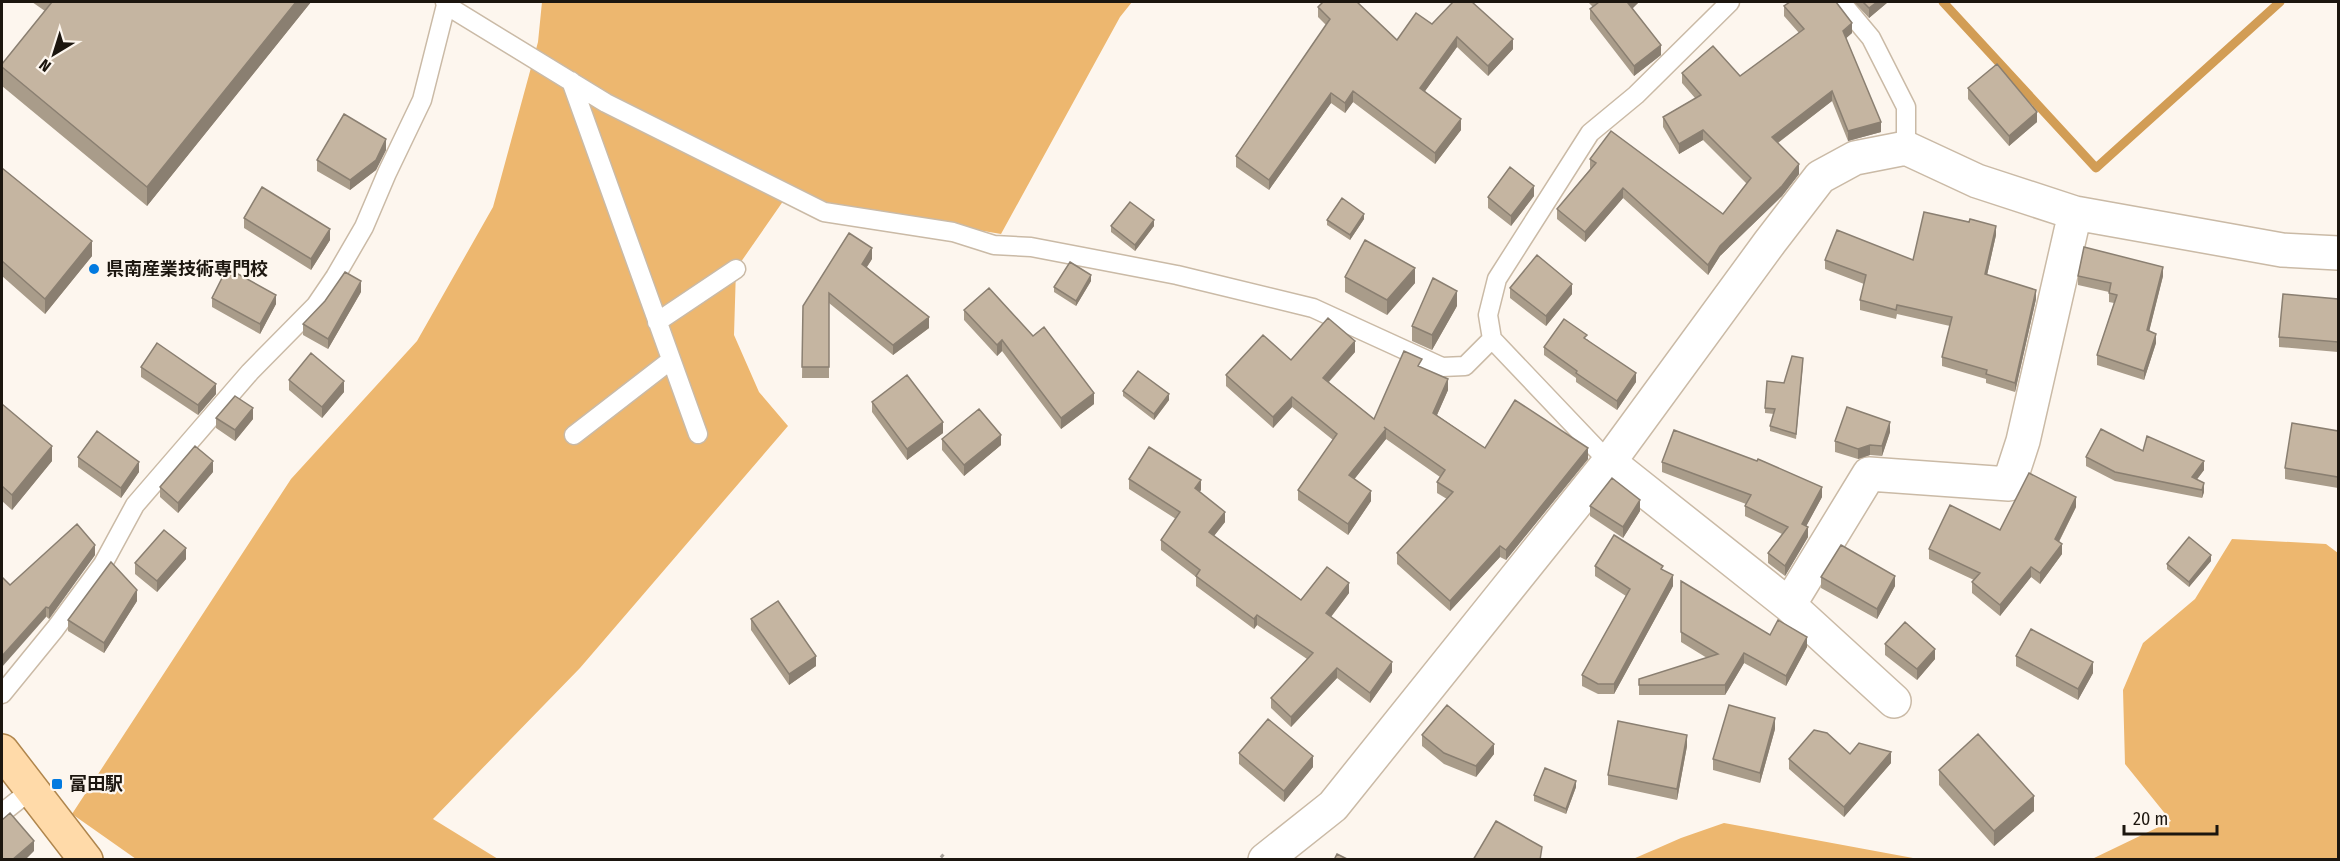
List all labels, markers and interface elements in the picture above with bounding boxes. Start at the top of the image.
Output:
north arrow [24,24,84,84]
text: N [35,55,55,76]
place label: 県南産業技術専門校 [106,258,268,280]
marker: 県南産業技術専門校 [87,262,101,276]
place label: 富田駅 [69,773,123,795]
marker: 富田駅 [50,777,64,791]
scale bar [2124,798,2217,836]
text: 20 m [2133,808,2168,830]

